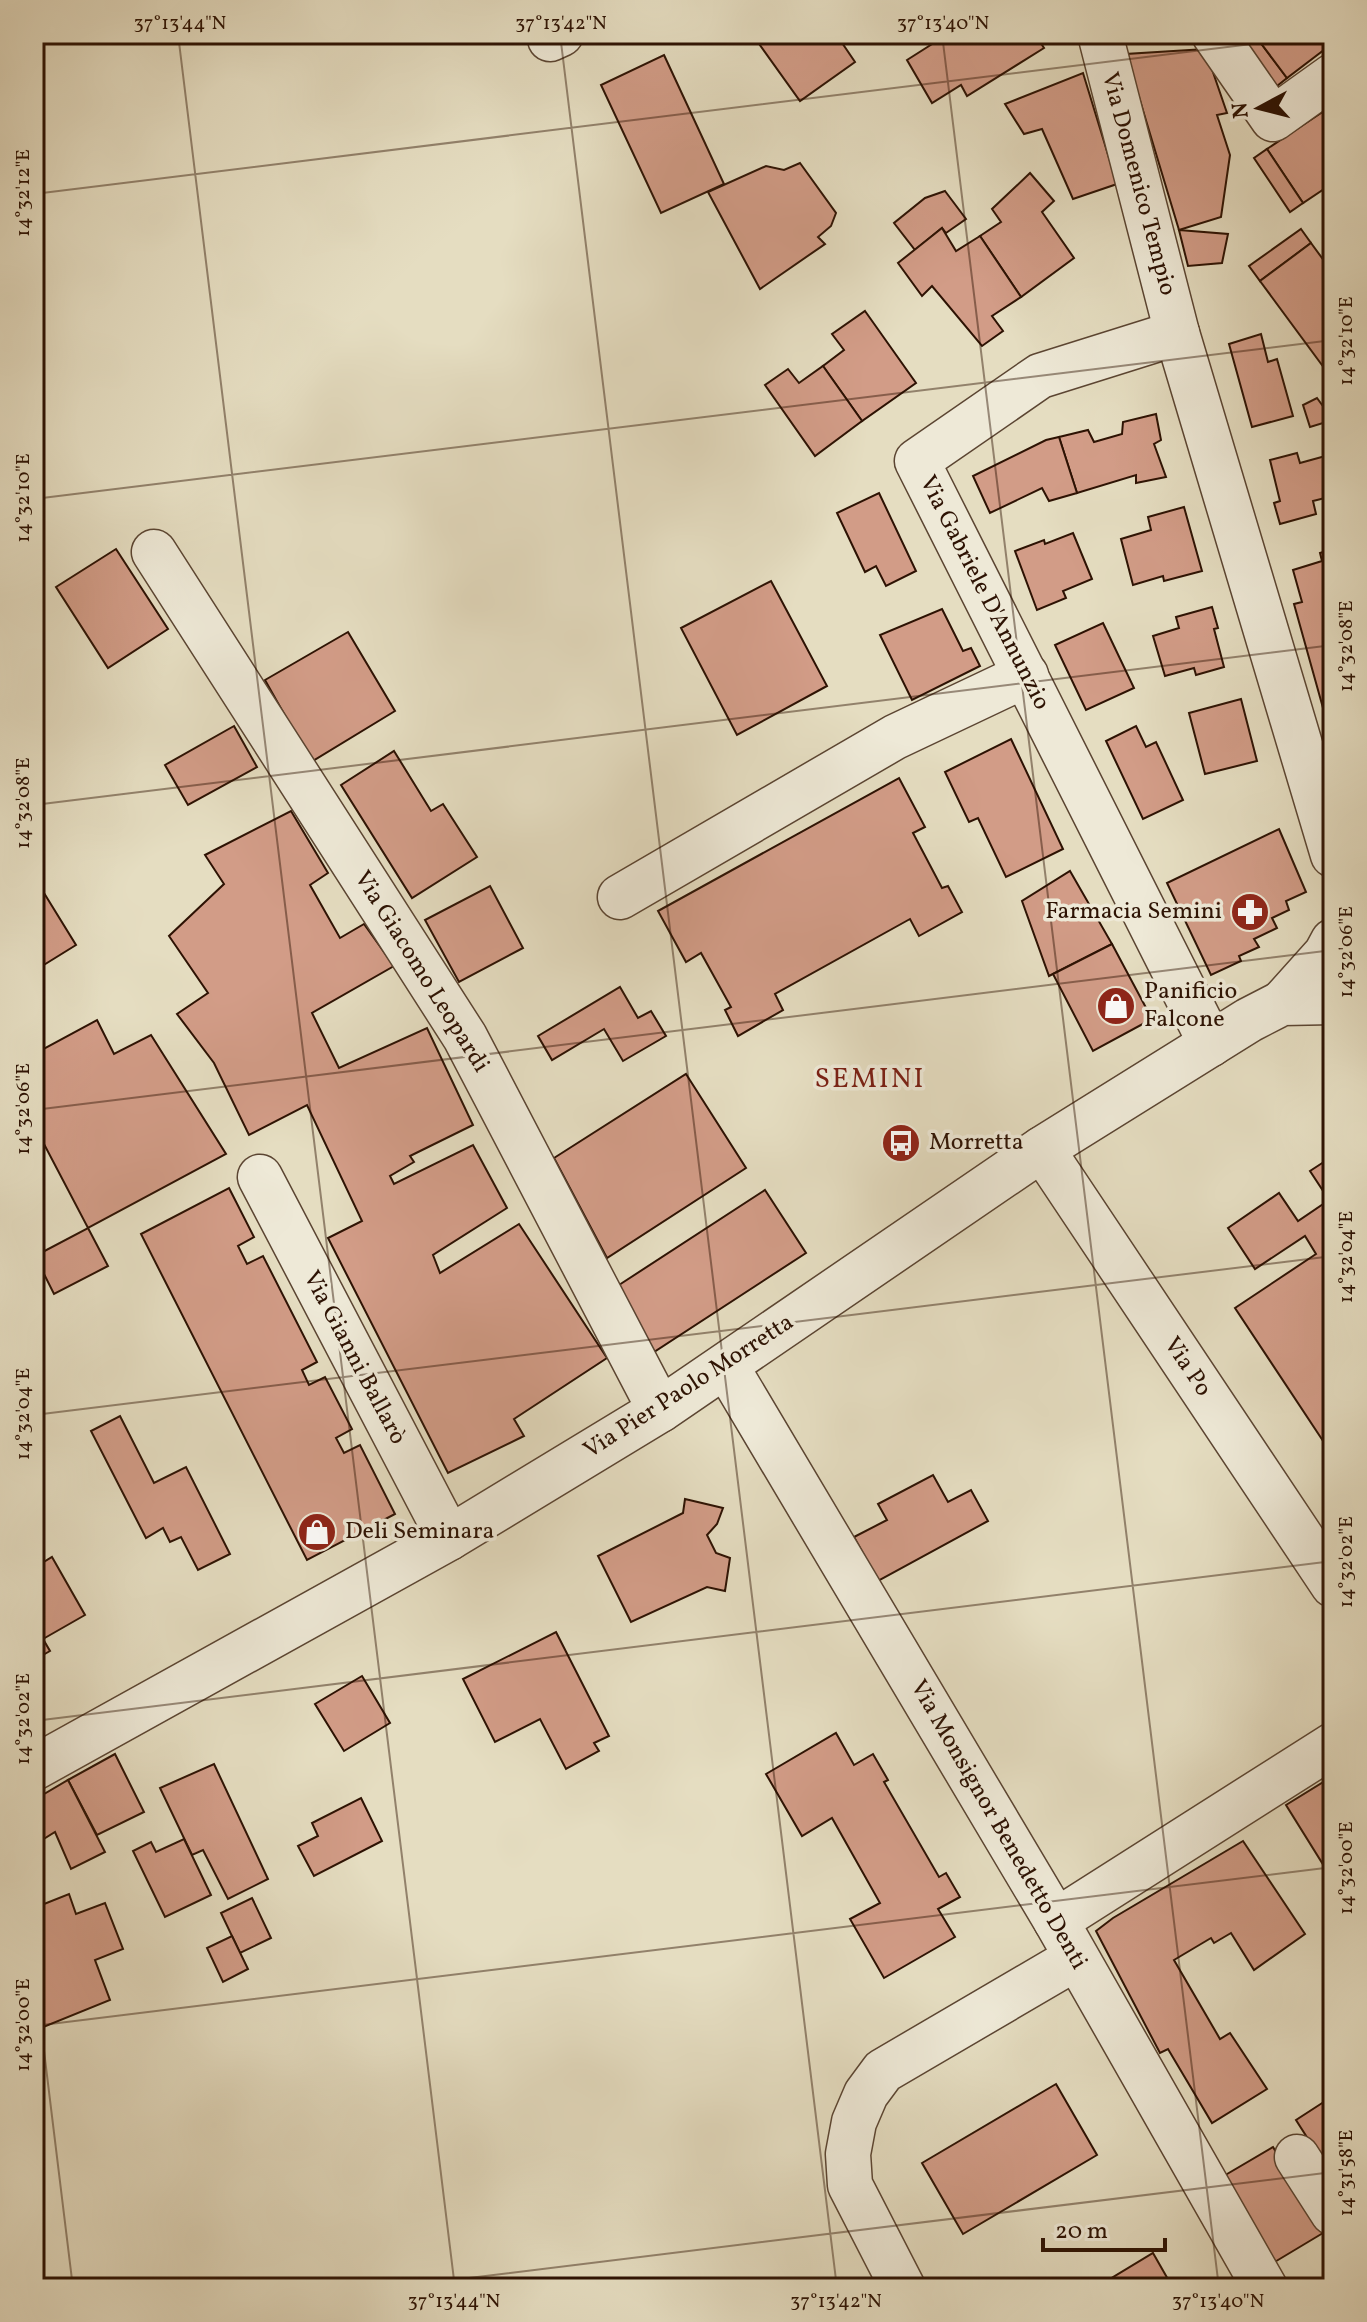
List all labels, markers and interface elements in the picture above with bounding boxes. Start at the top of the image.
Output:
text: 37°13'44"N [134,10,227,38]
text: 37°13'42"N [515,10,607,38]
text: 37°13'40"N [897,10,989,38]
north arrow [1219,68,1299,148]
street label: Via Domenico Tempio [1092,69,1184,299]
text: N [1225,100,1258,120]
text: 14°32'12"E [10,149,38,237]
text: 14°32'10"E [1333,296,1361,386]
text: 14°32'10"E [10,453,38,543]
street label: Via Gabriele D'Annunzio [910,470,1058,716]
text: 14°32'08"E [1333,600,1361,692]
text: 14°32'08"E [10,757,38,849]
street label: Via Giacomo Leopardi [345,864,497,1080]
pharmacy icon: Farmacia Semini [1229,891,1271,933]
place label: Farmacia Semini [1045,895,1222,929]
text: 14°32'06"E [1333,906,1361,998]
place label: Panificio Falcone [1144,975,1237,1037]
shop icon: Panificio Falcone [1095,985,1137,1027]
district label: SEMINI [815,1060,925,1099]
text: 14°32'06"E [10,1063,38,1155]
bus stop icon: Morretta [880,1122,922,1164]
place label: Morretta [929,1126,1024,1160]
text: 14°32'04"E [1333,1211,1361,1303]
street label: Via Gianni Ballarò [294,1265,414,1451]
street label: Via Pier Paolo Morretta [577,1306,801,1468]
street label: Via Po [1155,1330,1219,1404]
text: 14°32'04"E [10,1368,38,1460]
shop icon: Deli Seminara [296,1511,338,1553]
place label: Deli Seminara [345,1515,494,1549]
text: 14°32'02"E [1333,1516,1361,1608]
text: 14°32'02"E [10,1673,38,1765]
street label: Via Monsignor Benedetto Denti [901,1674,1095,1976]
text: 14°32'00"E [1333,1821,1361,1915]
text: 14°32'00"E [10,1978,38,2072]
text: 14°31'58"E [1333,2129,1361,2217]
scale bar [1043,2202,1165,2252]
text: 20 m [1055,2215,1108,2249]
text: 37°13'44"N [408,2288,501,2316]
text: 37°13'42"N [790,2288,882,2316]
text: 37°13'40"N [1172,2288,1264,2316]

